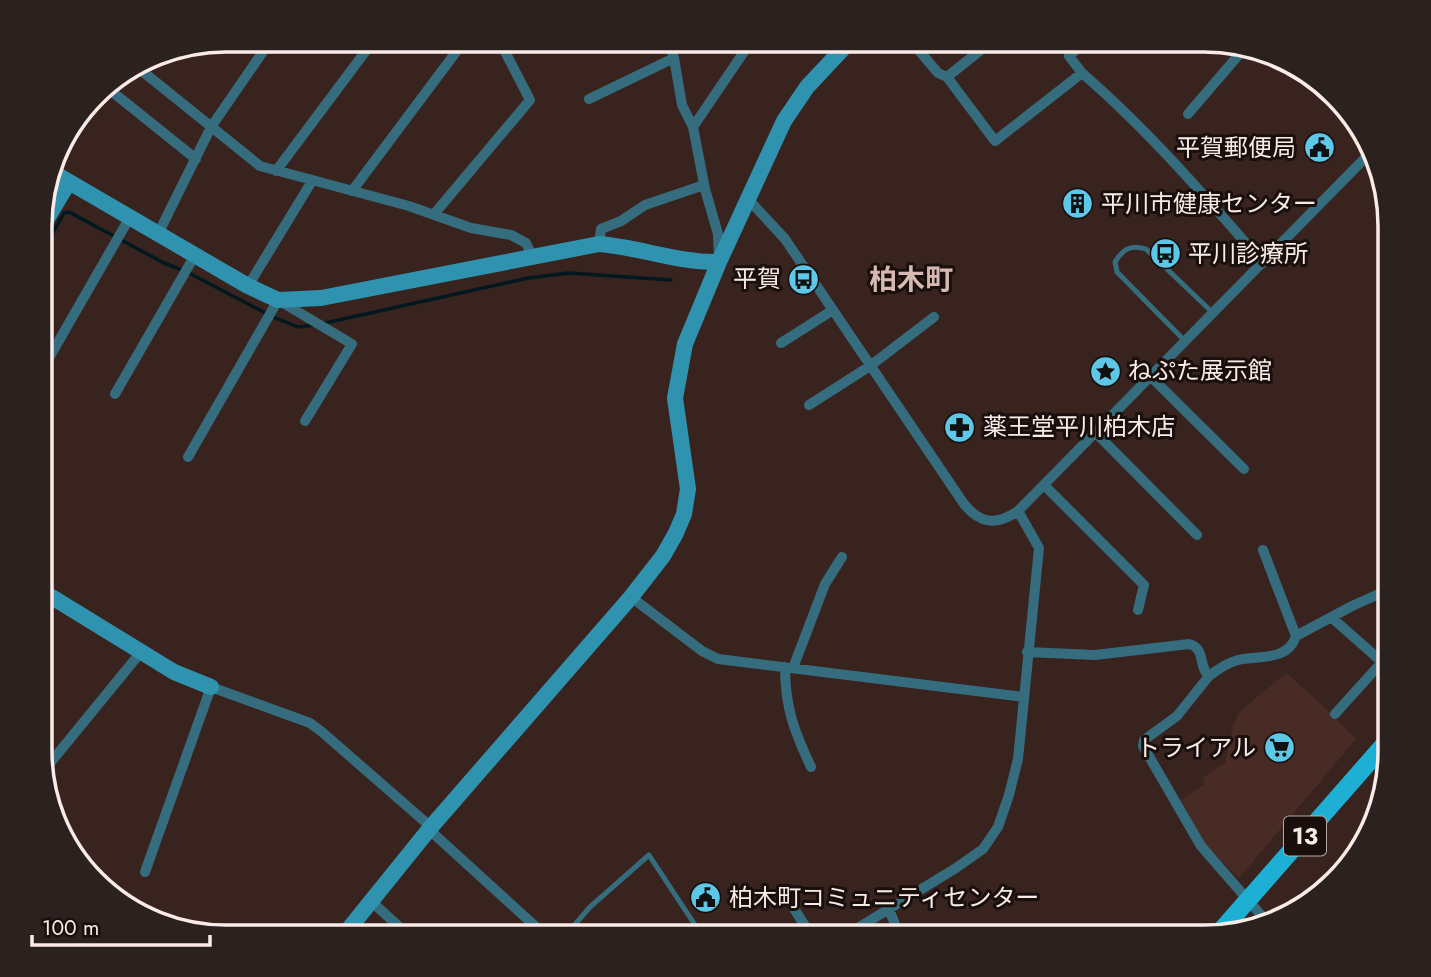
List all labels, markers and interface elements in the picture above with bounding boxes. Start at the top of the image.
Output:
place label: 平賀郵便局 [1176,130,1296,165]
public building icon: 平賀郵便局 [1302,131,1336,165]
place label: 平川市健康センター [1101,186,1317,221]
building icon: 平川市健康センター [1061,187,1095,221]
place label: 平川診療所 [1188,236,1308,271]
bus stop icon: 平川診療所 [1148,237,1182,271]
district label: 柏木町 [869,259,953,300]
place label: 平賀 [733,261,781,296]
bus stop icon: 平賀 [787,262,821,296]
place label: ねぷた展示館 [1128,353,1272,388]
place icon: ねぷた展示館 [1088,354,1122,388]
place label: 薬王堂平川柏木店 [983,409,1175,444]
pharmacy icon: 薬王堂平川柏木店 [943,410,977,444]
place label: トライアル [1136,730,1256,765]
supermarket icon: トライアル [1262,731,1296,765]
road number: 13 [1284,816,1326,856]
place label: 柏木町コミュニティセンター [729,880,1040,915]
public building icon: 柏木町コミュニティセンター [689,881,723,915]
scale bar [32,904,210,948]
text: 100 m [42,913,99,943]

